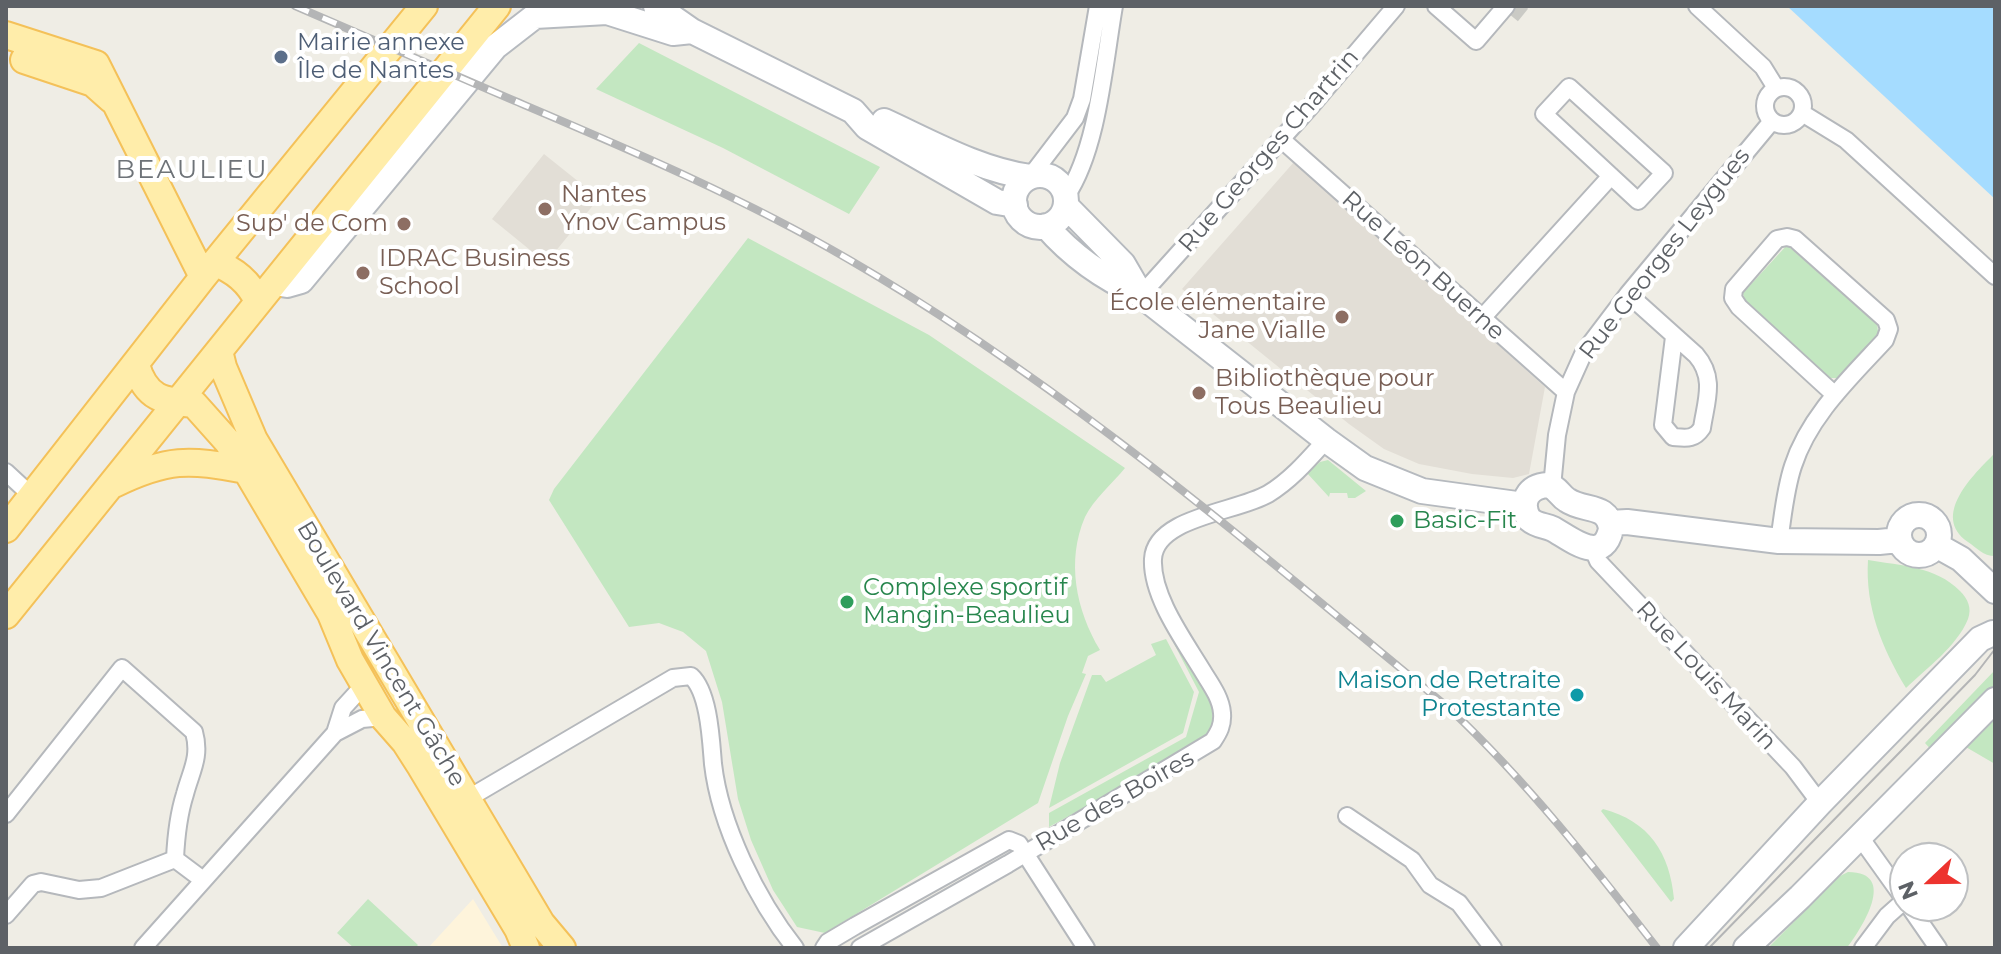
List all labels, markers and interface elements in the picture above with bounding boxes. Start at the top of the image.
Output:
place label: Mairie annexe Île de Nantes [297,29,465,85]
street label: Rue Georges Chartrin [1173,43,1365,259]
marker: Mairie annexe Île de Nantes [272,48,290,66]
street label: Rue Georges Leygues [1574,143,1756,365]
district label: BEAULIEU [116,154,268,186]
place label: Nantes Ynov Campus [561,181,726,237]
street label: Rue Léon Buerne [1336,185,1510,347]
marker: Nantes Ynov Campus [536,200,554,218]
place label: Sup' de Com [236,210,388,238]
marker: Sup' de Com [395,215,413,233]
place label: IDRAC Business School [379,245,570,301]
marker: IDRAC Business School [354,264,372,282]
place label: École élémentaire Jane Vialle [1109,289,1326,345]
marker: École élémentaire Jane Vialle [1333,308,1351,326]
place label: Bibliothèque pour Tous Beaulieu [1215,365,1435,421]
marker: Bibliothèque pour Tous Beaulieu [1190,384,1208,402]
place label: Basic-Fit [1413,507,1517,535]
marker: Basic-Fit [1388,512,1406,530]
street label: Boulevard Vincent Gâche [290,516,472,792]
place label: Complexe sportif Mangin-Beaulieu [863,574,1071,630]
marker: Complexe sportif Mangin-Beaulieu [838,593,856,611]
street label: Rue Louis Marin [1630,596,1782,756]
place label: Maison de Retraite Protestante [1337,667,1561,723]
marker: Maison de Retraite Protestante [1568,686,1586,704]
street label: Rue des Boires [1031,744,1199,858]
north arrow [1889,842,1969,922]
text: N [1892,877,1924,904]

